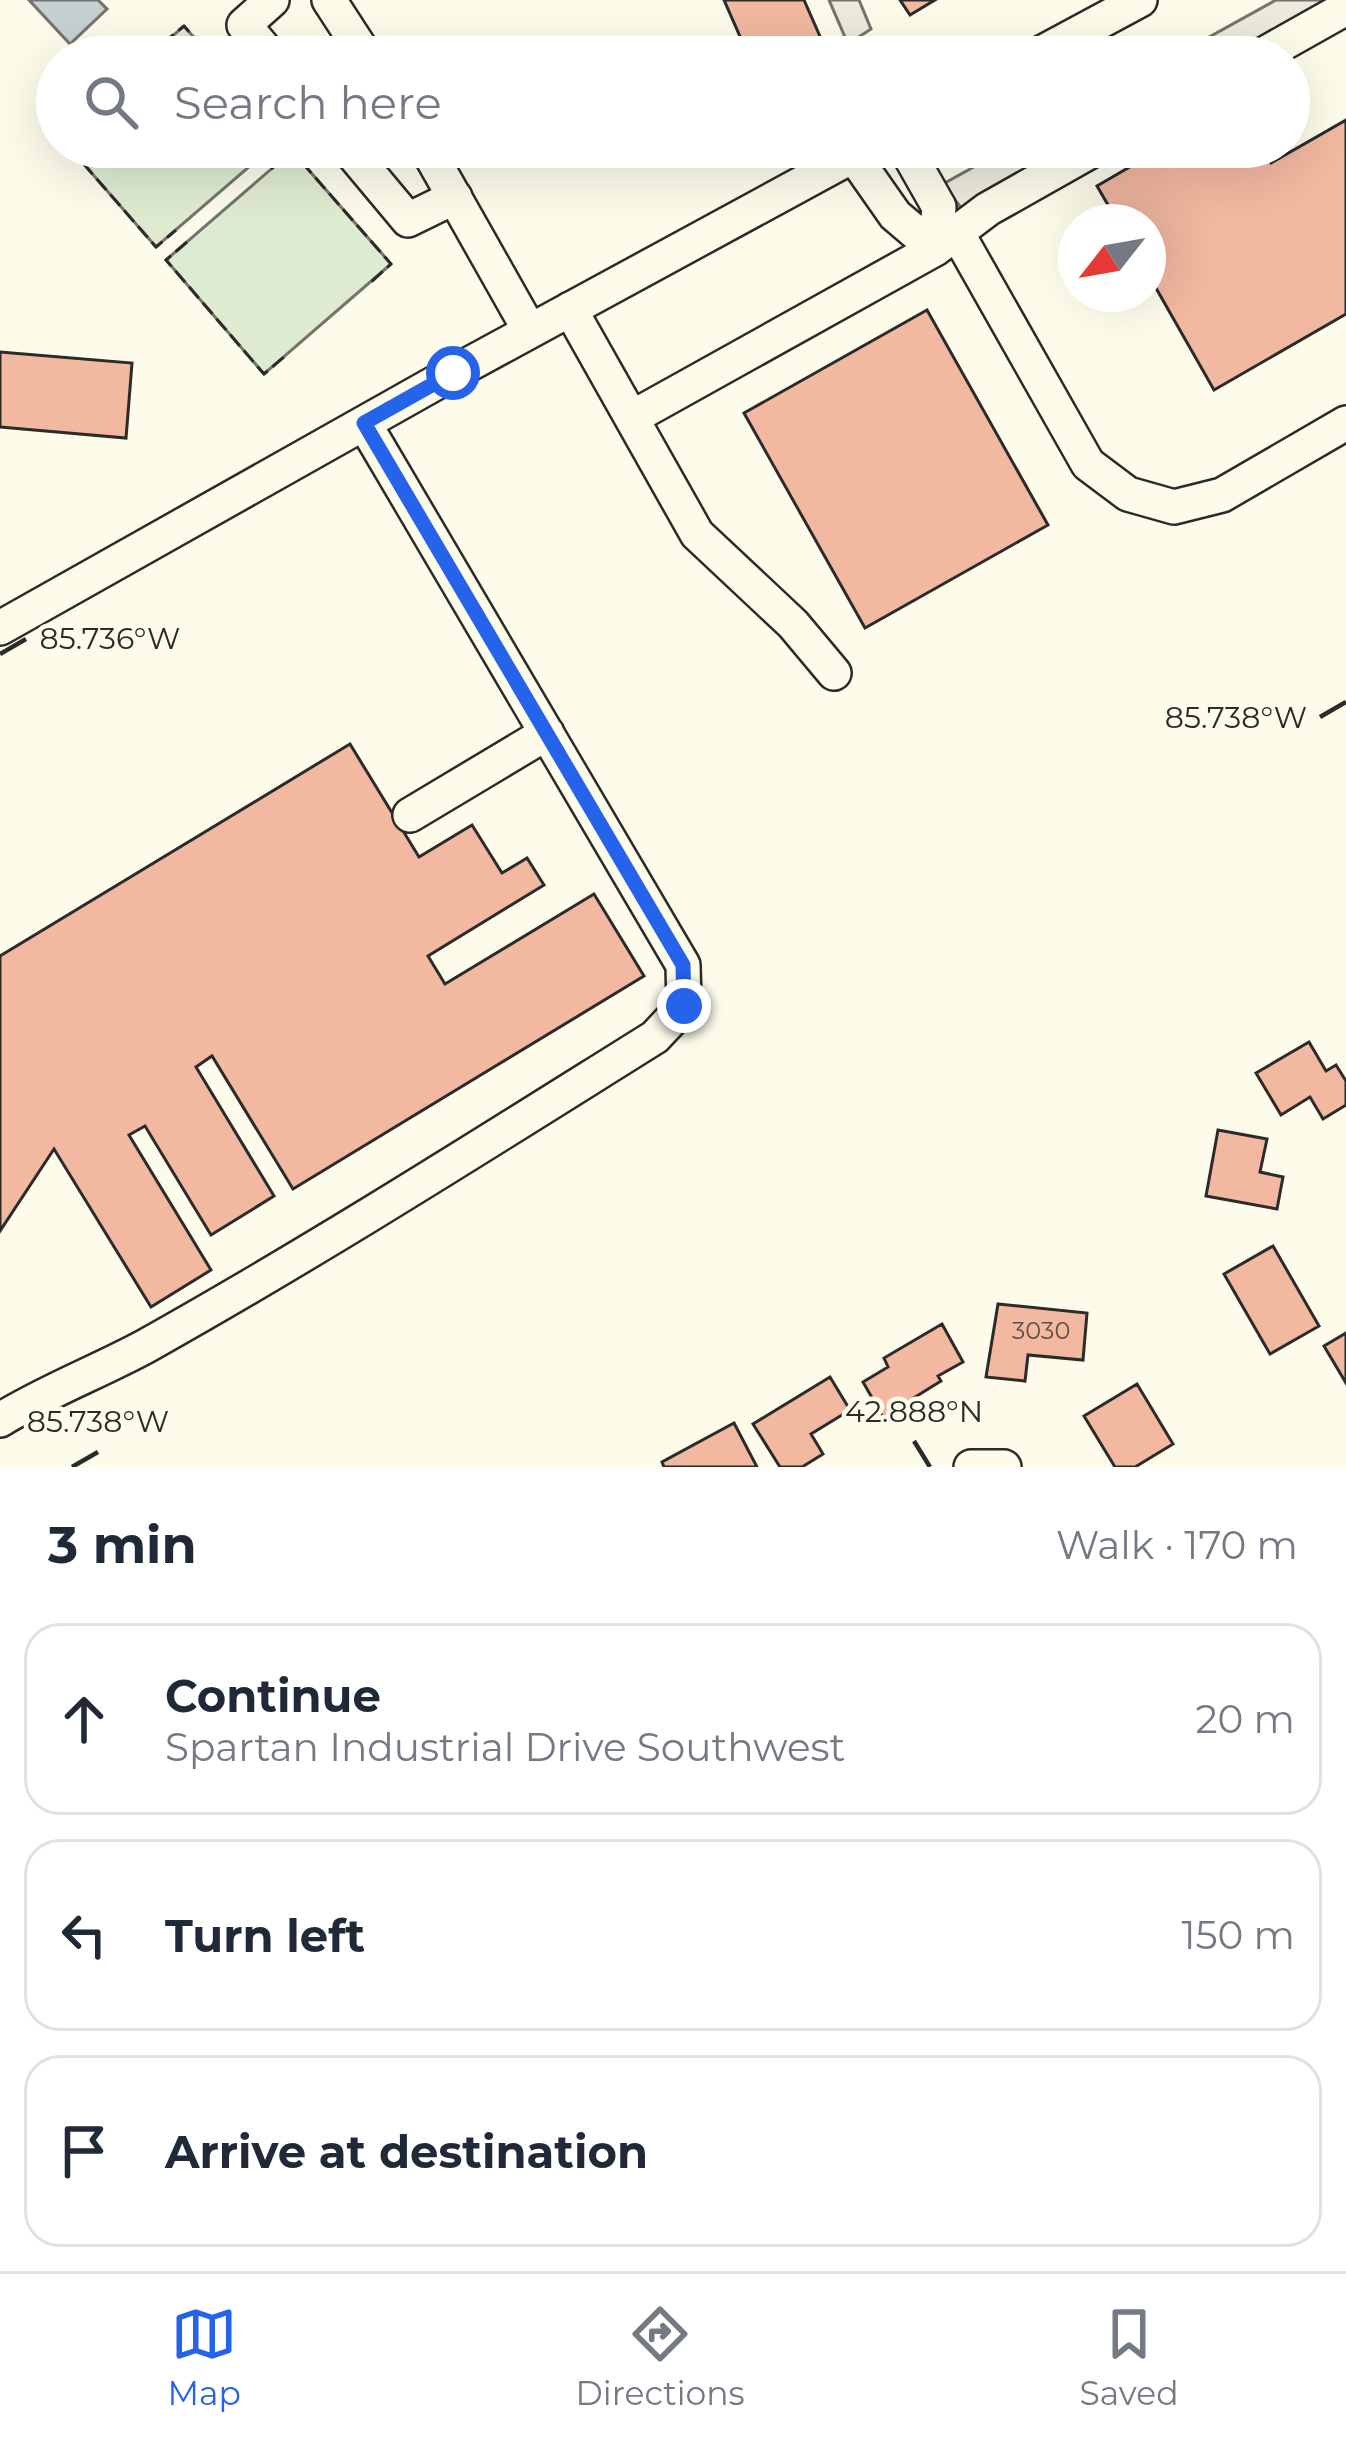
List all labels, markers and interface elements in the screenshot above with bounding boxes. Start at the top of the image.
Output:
search box [36,36,1310,168]
icon: search [78,69,144,135]
text: Search here [174,75,442,130]
north arrow [1058,204,1166,312]
route start [426,346,480,400]
text: 85.736°W [40,620,180,657]
text: 85.738°W [1165,699,1307,736]
route end [657,979,711,1033]
house number: 3030 [1012,1316,1070,1345]
text: 42.888°N [845,1393,983,1430]
text: 85.738°W [27,1403,169,1440]
text: 3 min [48,1514,197,1576]
text: Walk · 170 m [1056,1521,1298,1569]
text: Continue [165,1668,381,1723]
icon: ahead [51,1686,117,1752]
text: 20 m [1196,1695,1295,1743]
text: Spartan Industrial Drive Southwest [165,1723,845,1771]
icon: left [51,1902,117,1968]
text: Turn left [165,1908,365,1963]
text: 150 m [1181,1911,1295,1959]
icon: arrive [51,2118,117,2184]
text: Arrive at destination [165,2124,648,2179]
tab: Map [167,2301,241,2413]
tab: Directions [576,2301,745,2413]
tab: Saved [1079,2301,1179,2413]

